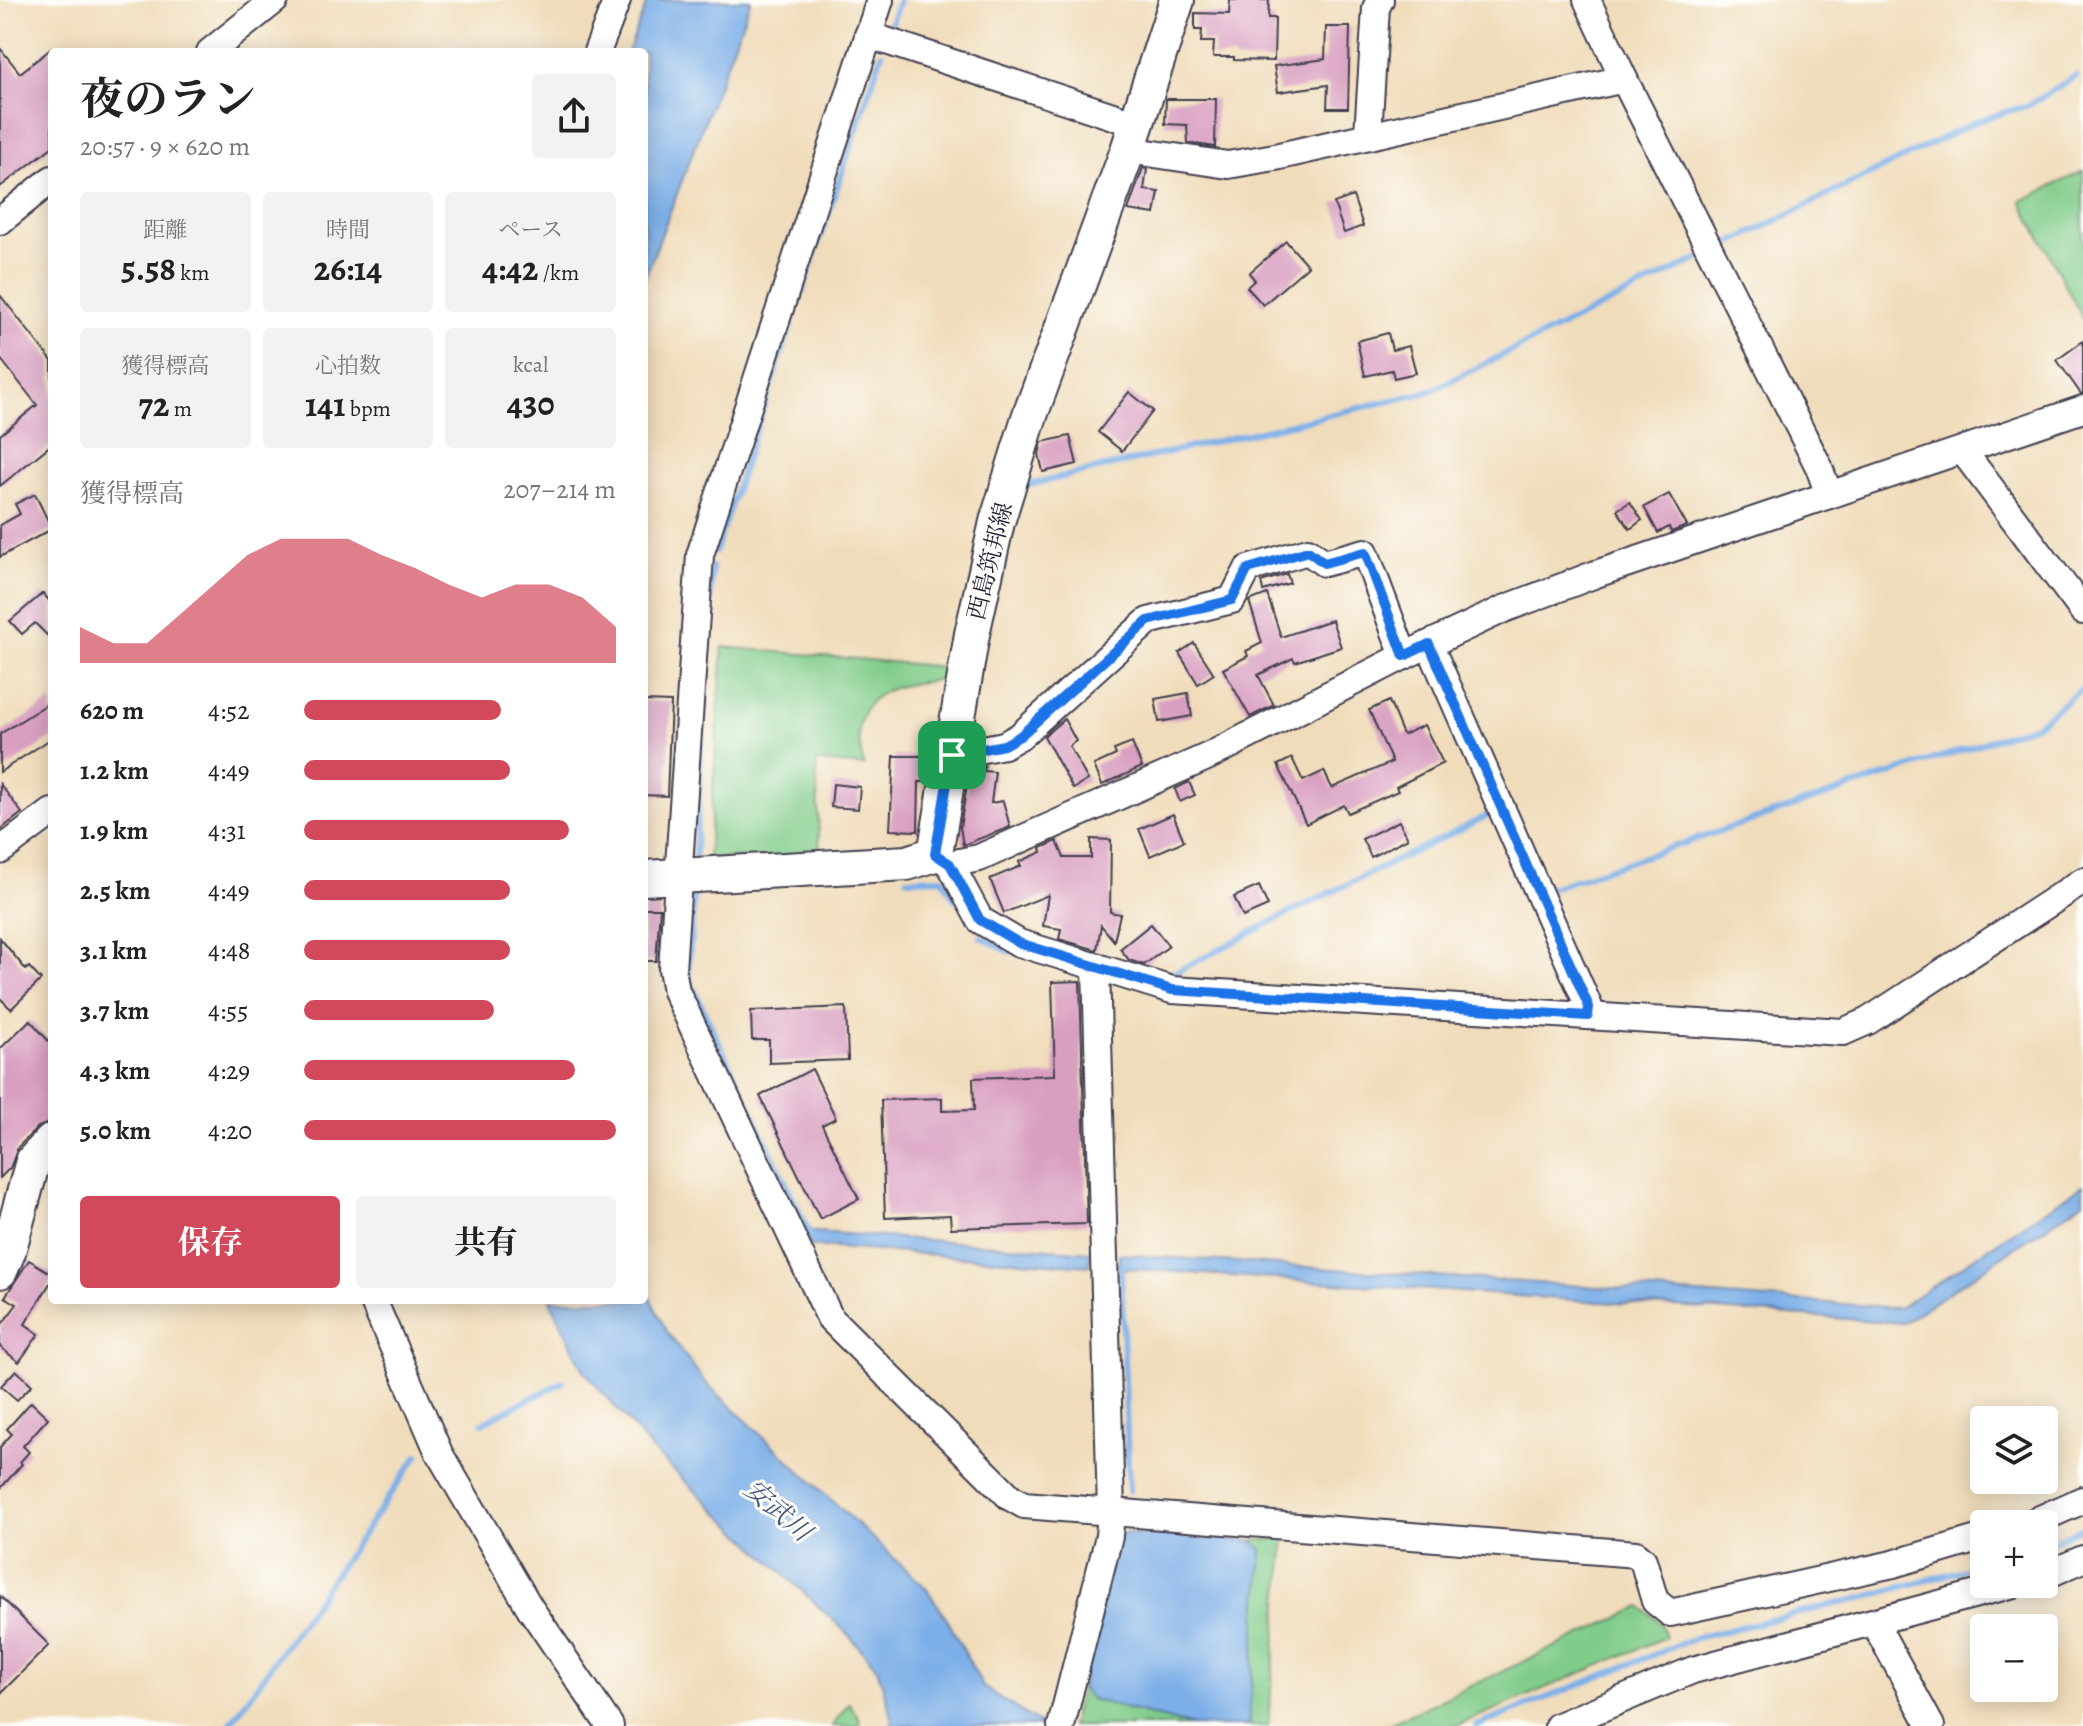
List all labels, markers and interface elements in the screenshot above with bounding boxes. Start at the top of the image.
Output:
text: 夜のラン [80,69,256,129]
button: share [532,74,616,158]
text: 20:57 · 9 × 620 m [80,129,250,164]
text: 距離 [143,215,187,245]
text: 時間 [326,215,370,245]
text: ペース [498,215,563,245]
text: 5.58 [121,245,176,292]
text: 26:14 [314,245,382,292]
text: 4:42 [482,245,538,292]
text: km [176,258,209,288]
text: /km [538,258,579,288]
text: kcal [513,350,548,380]
text: 獲得標高 [121,351,209,381]
text: 心拍数 [315,351,381,381]
text: 430 [507,380,555,427]
text: 72 [139,381,169,428]
text: 141 [305,381,345,428]
text: m [169,394,192,424]
text: bpm [345,394,391,424]
text: 207–214 m [503,472,616,507]
text: 獲得標高 [80,476,184,511]
street label: 西島筑邦線 [960,499,1020,623]
text: 620 m [80,693,144,728]
text: 4:52 [208,693,250,728]
pin [918,721,986,789]
icon: arrive [930,733,974,777]
text: 1.2 km [80,753,149,788]
text: 4:49 [208,753,250,788]
text: 1.9 km [80,813,148,848]
text: 4:31 [208,813,246,848]
text: 2.5 km [80,873,151,908]
text: 4:49 [208,873,250,908]
text: 3.1 km [80,933,147,968]
text: 4:48 [208,933,250,968]
text: 3.7 km [80,993,149,1028]
text: 4:55 [208,993,248,1028]
text: 4.3 km [80,1053,150,1088]
text: 4:29 [208,1053,250,1088]
text: 5.0 km [80,1113,151,1148]
text: 4:20 [208,1113,252,1148]
button: 保存 [80,1196,340,1288]
button: 共有 [356,1196,616,1288]
map controls [1970,1406,2058,1702]
button: layers [1970,1406,2058,1494]
water label: 安武川 [737,1472,821,1551]
button: + [1970,1510,2058,1598]
button: − [1970,1614,2058,1702]

